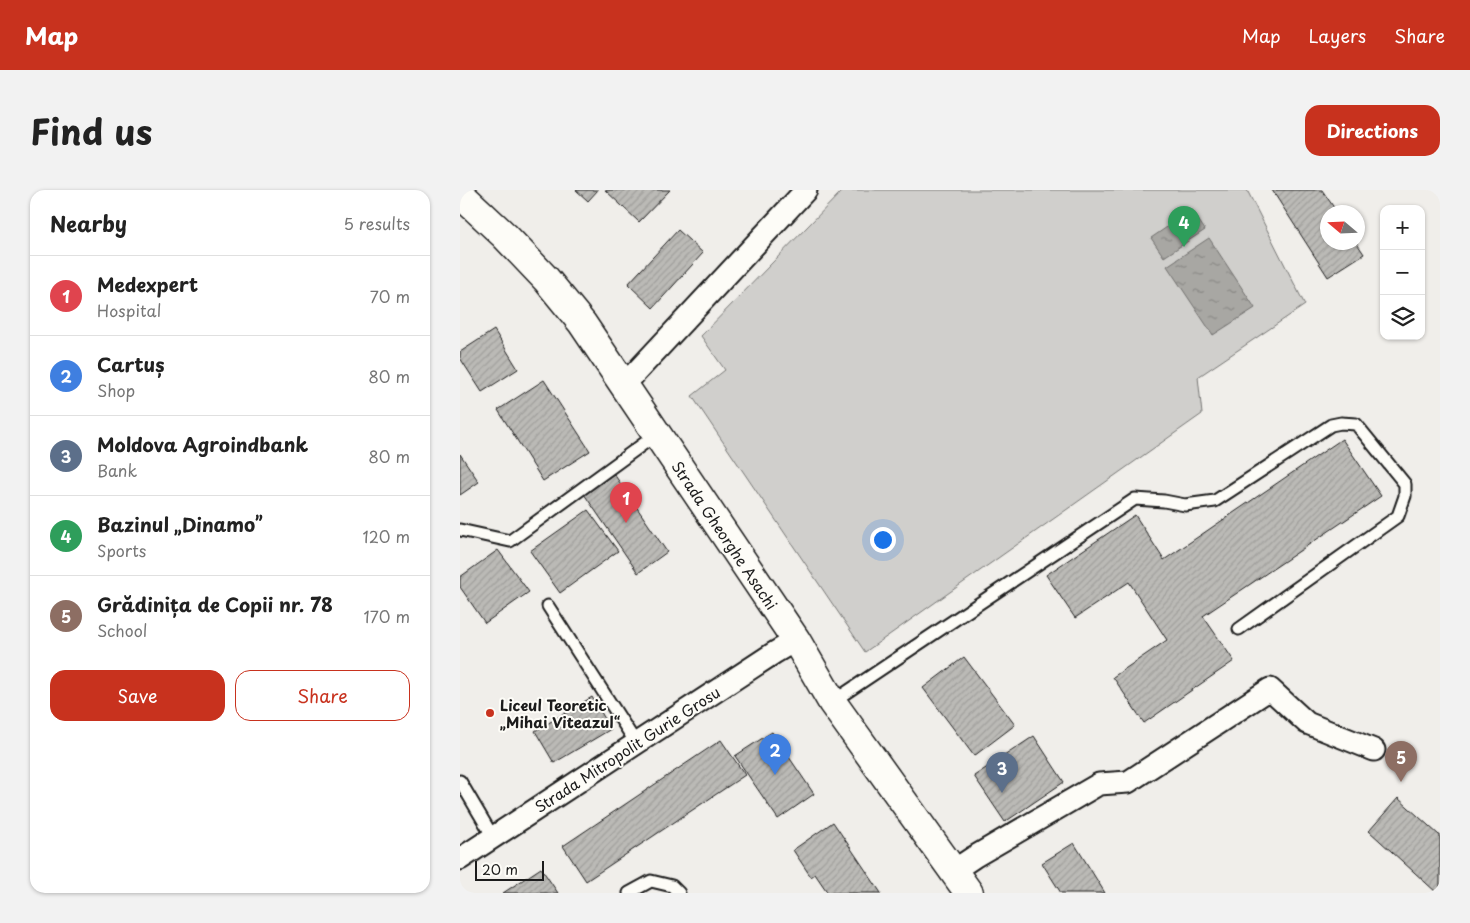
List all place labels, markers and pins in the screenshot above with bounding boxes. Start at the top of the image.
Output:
pin: 4 [1168,206,1200,247]
pin: 1 [610,482,642,523]
place label: Liceul Teoretic „Mihai Viteazul“ [500,693,621,733]
marker: Liceul Teoretic „Mihai Viteazul“ [484,707,496,719]
pin: 2 [759,734,791,775]
pin: 5 [1385,741,1417,782]
pin: 3 [986,752,1018,793]

